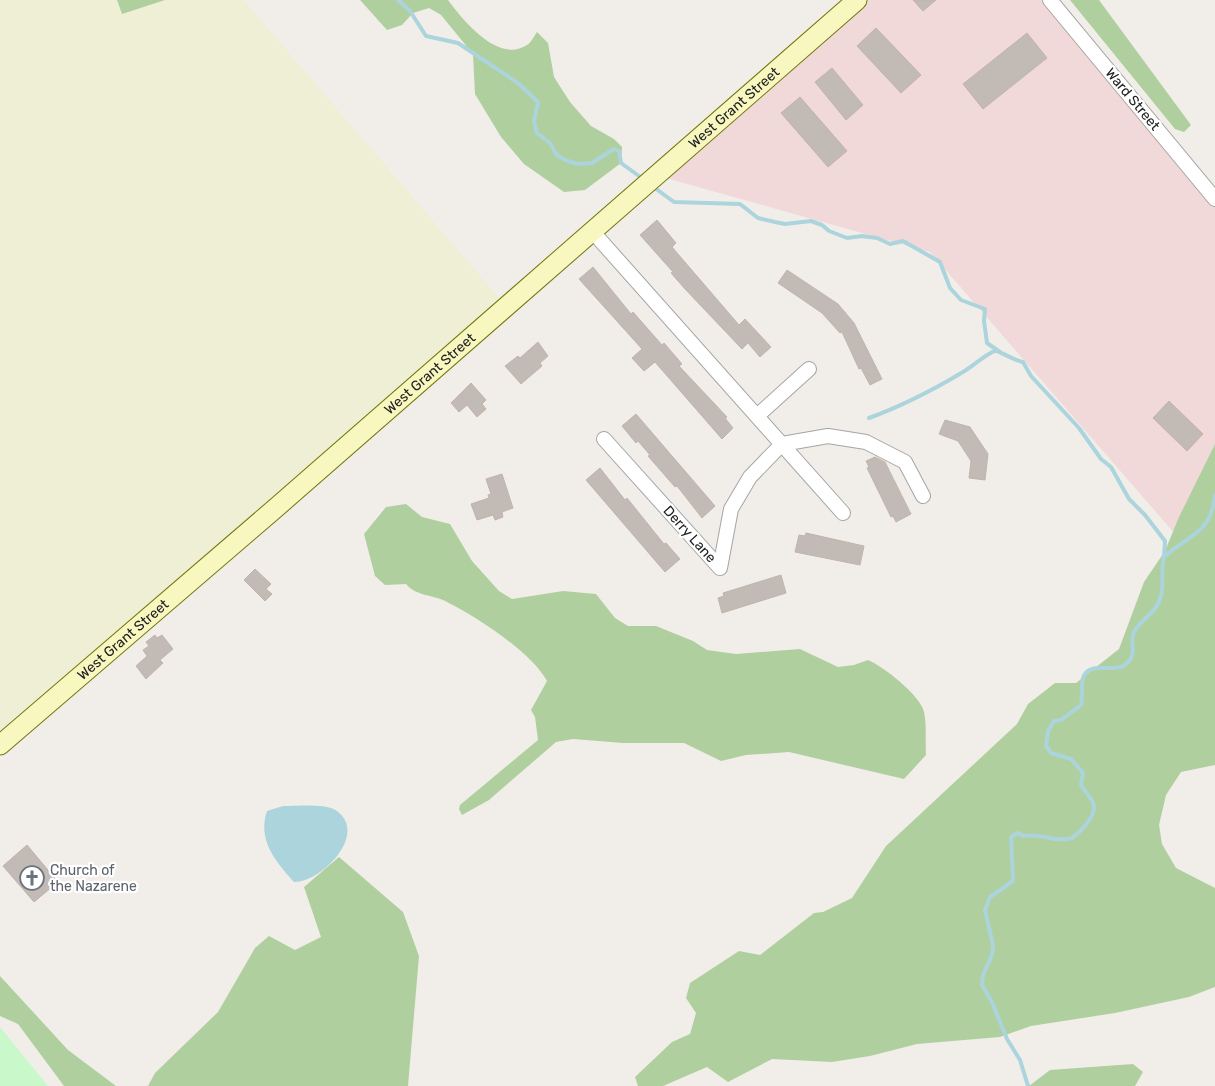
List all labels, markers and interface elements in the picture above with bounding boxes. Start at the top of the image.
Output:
street label: West Grant Street [685,63,784,152]
street label: Ward Street [1102,65,1164,134]
street label: West Grant Street [381,329,479,418]
street label: Derry Lane [660,502,720,566]
street label: West Grant Street [74,595,173,684]
place label: Church of the Nazarene [50,862,137,895]
church icon: Church of the Nazarene [19,865,45,891]

